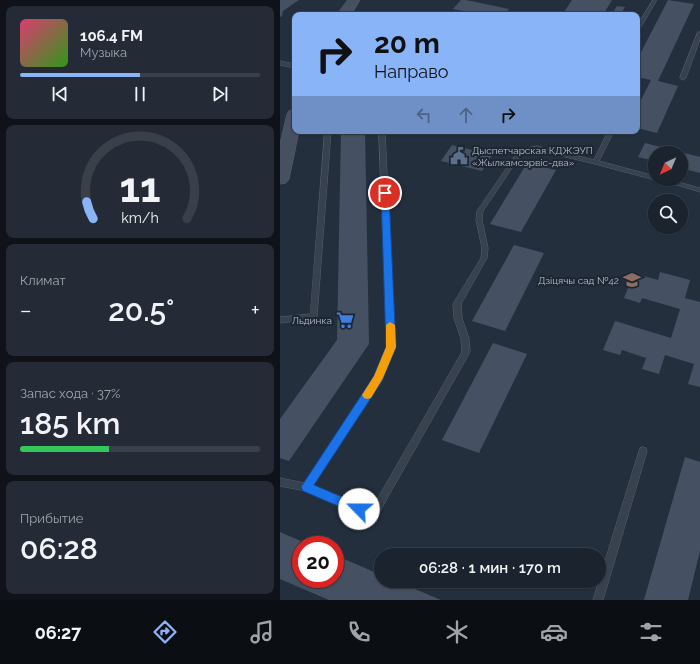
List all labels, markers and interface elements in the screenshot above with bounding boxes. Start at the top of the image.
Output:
text: 106.4 FM [80,27,143,45]
text: 20 m [374,27,440,60]
icon: right [308,28,360,80]
text: Музыка [80,45,127,60]
text: Направо [374,61,448,82]
icon: previous [49,83,71,105]
icon: pause [129,83,151,105]
icon: next [209,83,231,105]
icon: left [413,104,435,126]
icon: ahead [455,104,477,126]
icon: right [497,104,519,126]
place label: Дыспетчарская КДЖЭУП «Жылкамсэрвіс-два» [472,145,593,168]
public building icon: Дыспетчарская КДЖЭУП «Жылкамсэрвіс-два» [449,146,469,166]
north arrow [648,146,688,186]
map controls [648,146,688,234]
text: 11 [119,163,161,212]
pin [368,176,402,210]
icon: arrive [374,182,396,204]
button: search [648,194,688,234]
text: km/h [121,210,159,226]
school or university icon: Дзіцячы сад №42 [622,270,642,290]
text: Климат [20,273,66,288]
place label: Дзіцячы сад №42 [538,275,619,286]
text: 20.5° [108,293,174,328]
text: − [20,297,32,323]
text: + [251,297,260,323]
supermarket icon: Льдинка [335,310,355,330]
place label: Льдинка [292,315,332,326]
text: Запас хода · 37% [20,386,120,401]
text: 185 km [20,406,120,441]
position arrow [338,488,380,530]
text: Прибытие [20,511,83,526]
text: 06:28 [20,531,98,566]
speed limit sign: 20 [292,536,344,588]
text: 06:28 · 1 мин · 170 m [419,559,561,577]
icon: directions [151,618,179,646]
icon: music [248,618,276,646]
icon: phone [345,618,373,646]
icon: climate [443,618,471,646]
icon: car [540,618,568,646]
icon: filters [637,618,665,646]
text: 06:27 [35,622,81,643]

